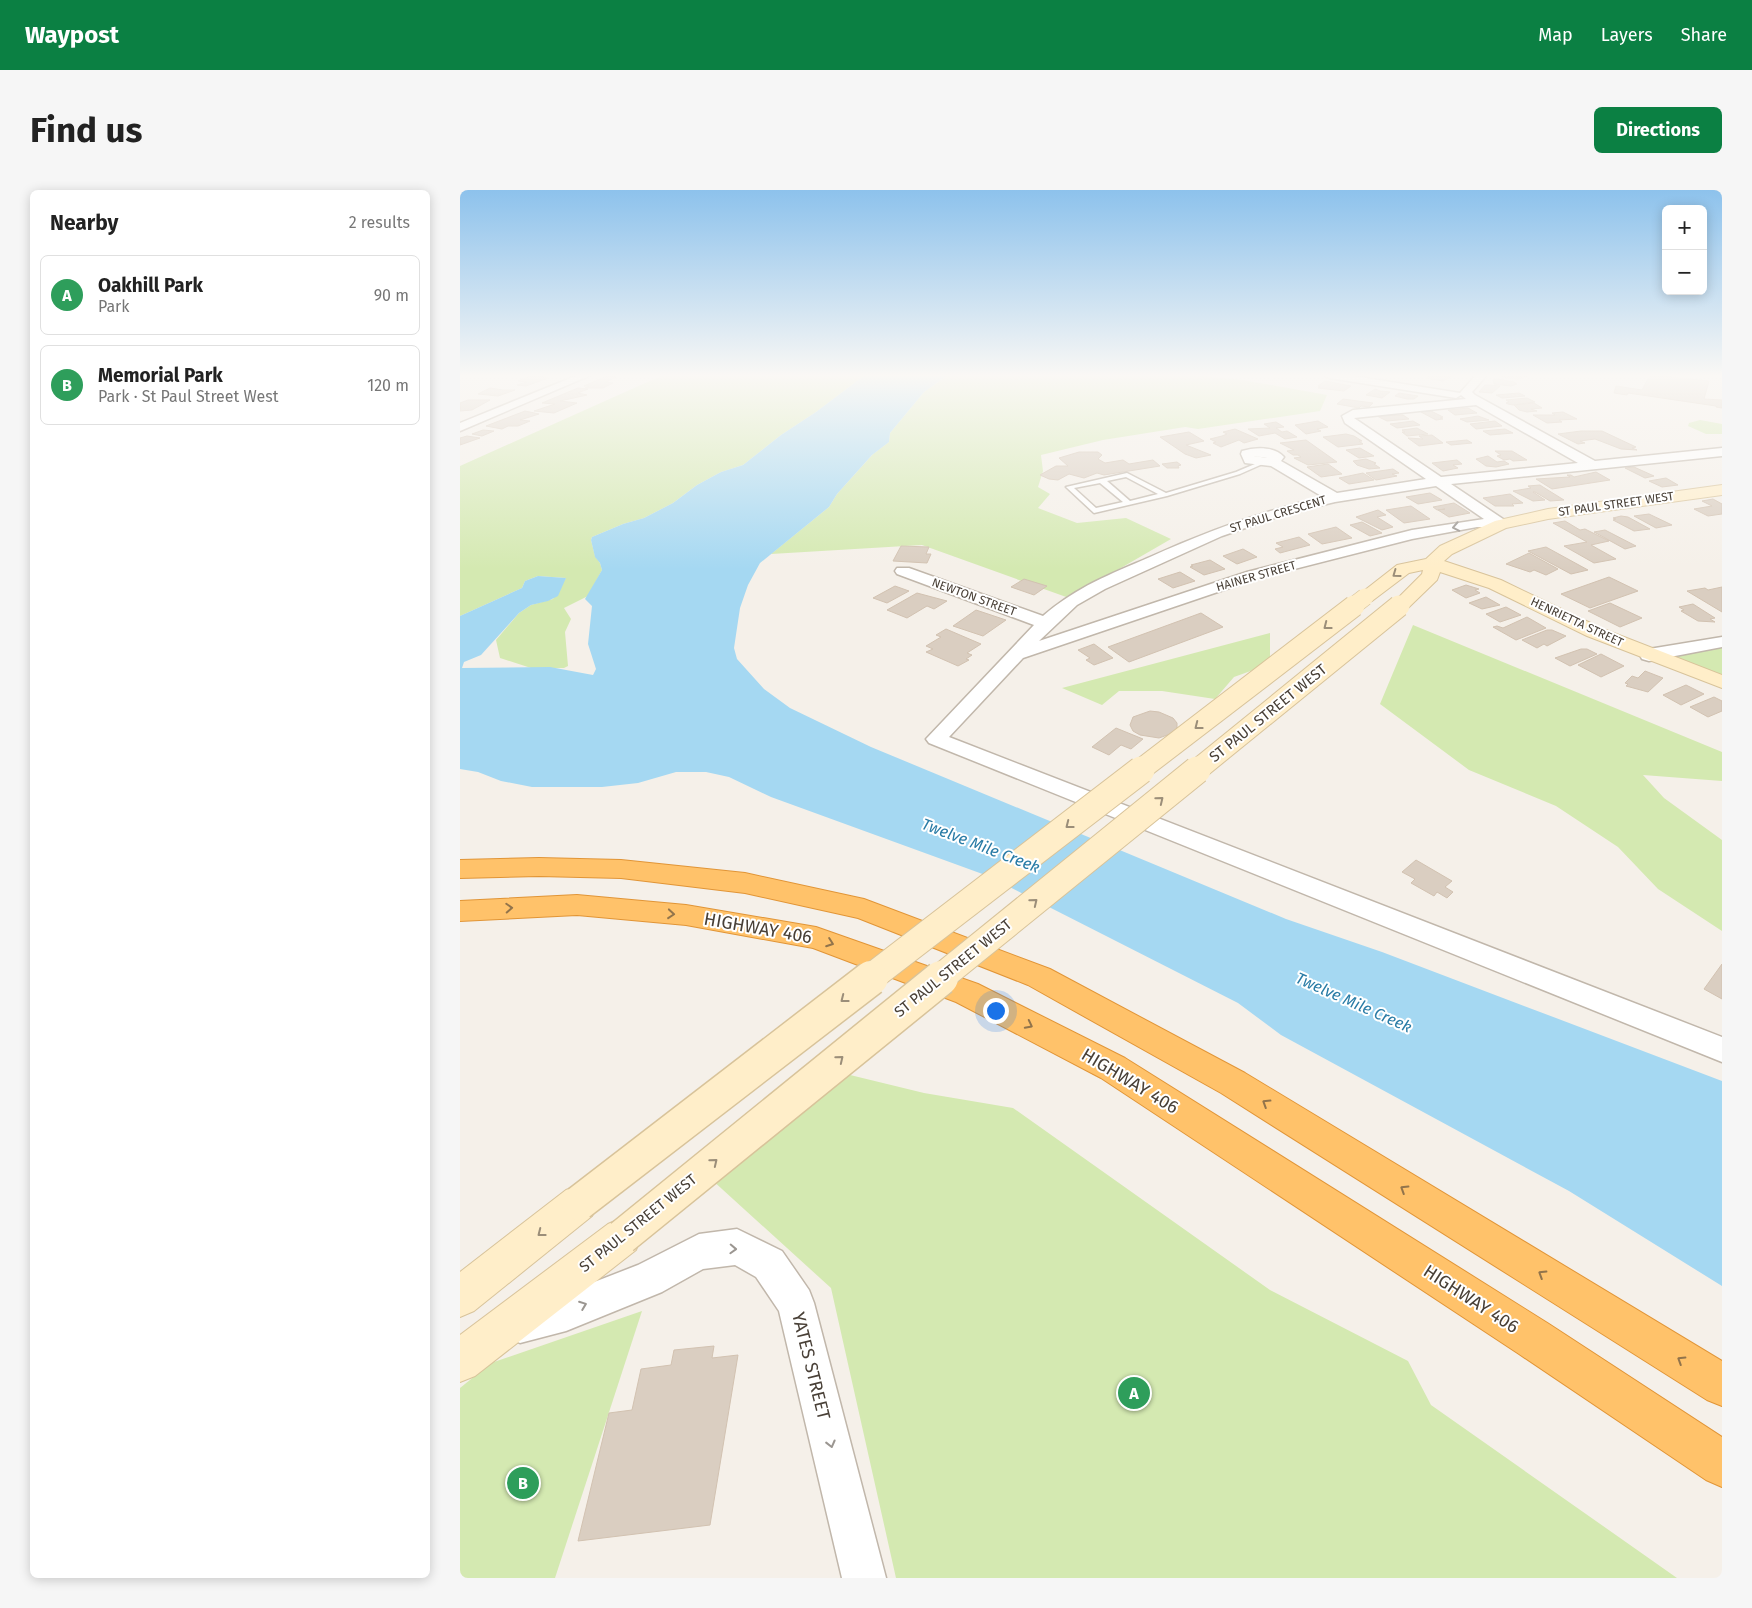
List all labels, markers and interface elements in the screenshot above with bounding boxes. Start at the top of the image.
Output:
text: Waypost [25,21,119,49]
text: Map [1538,24,1573,46]
text: Layers [1601,24,1653,46]
text: Share [1681,24,1727,46]
button: Directions [1594,107,1722,153]
text: Find us [30,109,142,151]
map controls [1662,205,1707,295]
button: + [1662,205,1707,250]
text: Nearby [50,210,118,236]
text: 2 results [349,213,410,232]
button: − [1662,250,1707,295]
text: Oakhill Park [98,274,203,297]
text: A [62,286,72,305]
text: 90 m [374,286,409,305]
text: Park [98,297,130,316]
text: Memorial Park [98,364,223,387]
text: B [62,376,72,395]
text: 120 m [367,376,409,395]
text: Park · St Paul Street West [98,387,279,406]
street label: ST PAUL STREET WEST [1557,489,1675,519]
street label: ST PAUL CRESCENT [1228,492,1329,535]
one-way arrow [1452,521,1461,531]
street label: HAINER STREET [1214,558,1298,594]
one-way arrow [1392,568,1402,577]
street label: NEWTON STREET [930,575,1019,619]
street label: HENRIETTA STREET [1528,594,1626,650]
one-way arrow [1324,621,1333,629]
street label: ST PAUL STREET WEST [1206,660,1330,766]
one-way arrow [1195,720,1204,728]
one-way arrow [1155,796,1164,805]
water label: Twelve Mile Creek [919,814,1043,877]
one-way arrow [1065,819,1075,828]
one-way arrow [1028,899,1037,907]
one-way arrow [505,903,513,914]
one-way arrow [667,908,675,919]
street label: HIGHWAY 406 [702,908,814,948]
street label: ST PAUL STREET WEST [891,915,1015,1021]
one-way arrow [825,937,834,947]
water label: Twelve Mile Creek [1293,968,1415,1037]
one-way arrow [840,993,850,1002]
your location [983,998,1009,1024]
one-way arrow [1023,1019,1032,1029]
street label: HIGHWAY 406 [1077,1043,1183,1119]
one-way arrow [834,1057,843,1065]
one-way arrow [1262,1100,1271,1110]
one-way arrow [708,1159,717,1167]
street label: ST PAUL STREET WEST [576,1170,700,1276]
one-way arrow [1401,1185,1410,1195]
one-way arrow [538,1228,547,1236]
one-way arrow [730,1244,738,1255]
street label: HIGHWAY 406 [1419,1260,1523,1338]
one-way arrow [1539,1271,1548,1281]
one-way arrow [578,1301,587,1311]
street label: YATES STREET [787,1310,835,1423]
one-way arrow [1677,1356,1686,1366]
pin: A [1118,1374,1150,1412]
one-way arrow [825,1440,836,1449]
pin: B [507,1464,539,1502]

